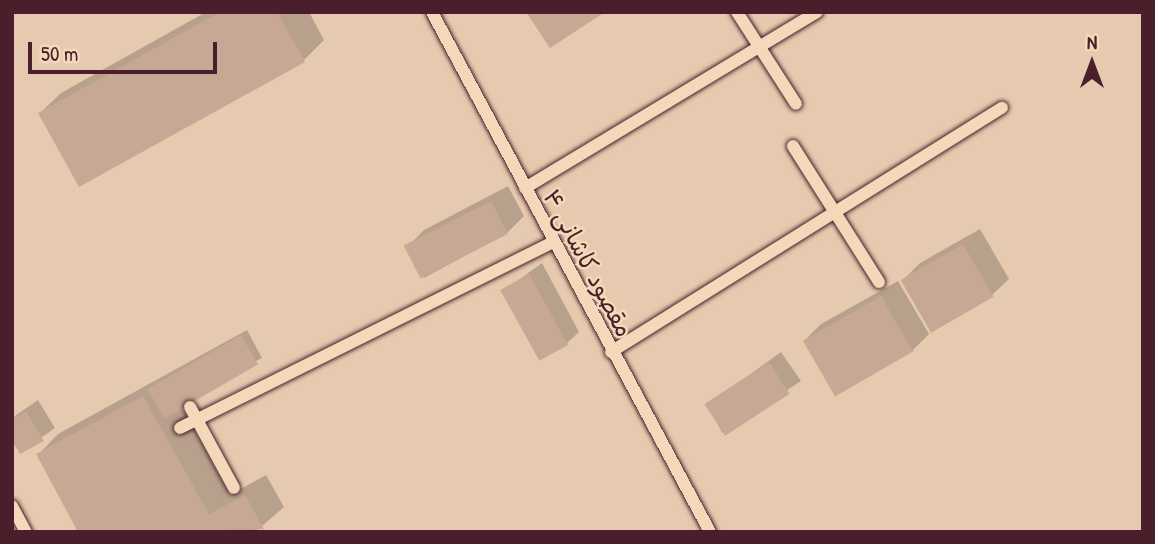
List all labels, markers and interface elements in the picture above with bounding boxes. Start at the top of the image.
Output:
scale bar [32,28,220,72]
north arrow [1057,28,1127,98]
text: N [1087,29,1097,55]
text: 50 m [41,39,78,68]
street label: مقصود کاشانی ۴ [537,184,639,342]

